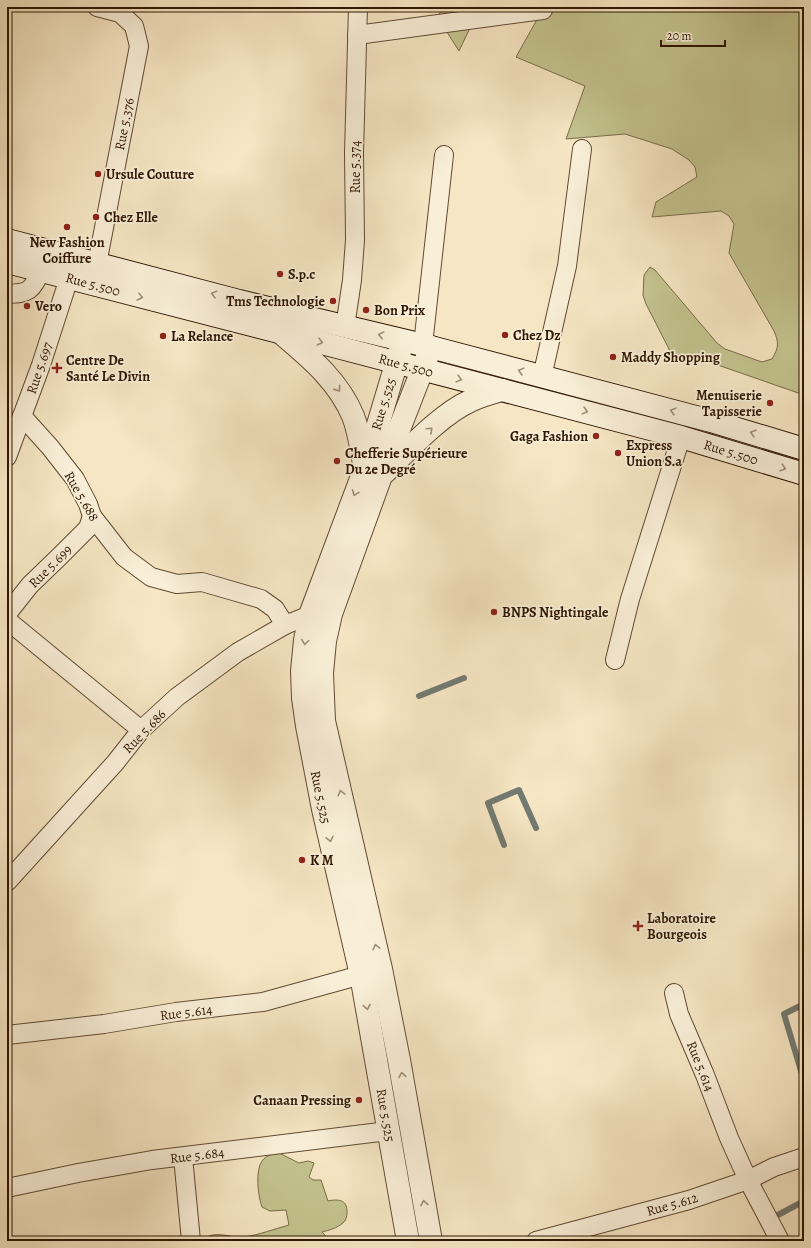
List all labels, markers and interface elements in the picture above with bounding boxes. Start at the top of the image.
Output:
scale bar [661,22,725,48]
text: 20 m [667,28,691,44]
street label: Rue 5.376 [110,96,139,152]
street label: Rue 5.374 [346,140,365,194]
place label: Ursule Couture [106,165,195,184]
marker: Ursule Couture [93,169,103,179]
place label: Chez Elle [104,208,158,227]
marker: Chez Elle [91,212,101,222]
marker: New Fashion Coiffure [62,222,72,232]
place label: New Fashion Coiffure [29,233,105,268]
place label: S.p.c [288,265,315,284]
street label: Rue 5.500 [63,268,122,301]
marker: S.p.c [275,269,285,279]
one-way arrow [211,290,218,299]
one-way arrow [136,292,143,300]
place label: Tms Technologie [226,292,326,311]
marker: Tms Technologie [328,296,338,306]
place label: Vero [34,297,62,316]
marker: Vero [22,301,32,311]
place label: Bon Prix [374,301,425,320]
marker: Bon Prix [361,305,371,315]
place label: Chez Dz [513,326,561,345]
place label: La Relance [171,327,234,346]
marker: Chez Dz [500,330,510,340]
marker: La Relance [158,331,168,341]
one-way arrow [378,332,384,340]
one-way arrow [317,338,323,346]
street label: Rue 5.697 [22,340,57,397]
place label: Maddy Shopping [621,348,721,367]
street label: Rue 5.500 [376,349,435,382]
place label: Centre De Santé Le Divin [66,351,150,386]
marker: Maddy Shopping [608,352,618,362]
marker: Centre De Santé Le Divin [51,362,63,374]
one-way arrow [517,367,524,376]
one-way arrow [456,374,462,382]
street label: Rue 5.525 [367,376,400,433]
one-way arrow [333,385,340,392]
place label: Menuiserie Tapisserie [696,386,763,421]
marker: Menuiserie Tapisserie [765,398,775,408]
one-way arrow [582,407,588,415]
one-way arrow [670,407,677,416]
one-way arrow [425,427,433,435]
place label: Gaga Fashion [510,427,588,446]
one-way arrow [750,429,757,438]
marker: Gaga Fashion [591,431,601,441]
street label: Rue 5.500 [701,435,760,470]
place label: Express Union S.a [626,436,682,471]
place label: Chefferie Supérieure Du 2e Degré [345,444,468,479]
marker: Express Union S.a [613,448,623,458]
marker: Chefferie Supérieure Du 2e Degré [332,456,342,466]
one-way arrow [780,463,787,472]
street label: Rue 5.688 [60,468,104,525]
one-way arrow [352,489,360,496]
street label: Rue 5.699 [24,540,76,592]
place label: BNPS Nightingale [502,603,609,622]
marker: BNPS Nightingale [489,607,499,617]
one-way arrow [301,639,310,645]
street label: Rue 5.686 [118,705,170,758]
street label: Rue 5.525 [306,769,335,825]
one-way arrow [338,790,346,796]
one-way arrow [326,836,334,843]
place label: K M [310,851,334,870]
marker: K M [297,855,307,865]
place label: Laboratoire Bourgeois [647,909,717,944]
marker: Laboratoire Bourgeois [632,920,644,932]
one-way arrow [373,944,381,950]
street label: Rue 5.614 [159,1000,213,1025]
one-way arrow [362,1004,371,1010]
street label: Rue 5.614 [682,1038,719,1094]
one-way arrow [398,1071,406,1078]
street label: Rue 5.525 [371,1087,400,1143]
place label: Canaan Pressing [253,1091,352,1110]
marker: Canaan Pressing [354,1095,364,1105]
street label: Rue 5.684 [169,1143,225,1168]
street label: Rue 5.612 [644,1188,701,1221]
one-way arrow [420,1200,429,1206]

